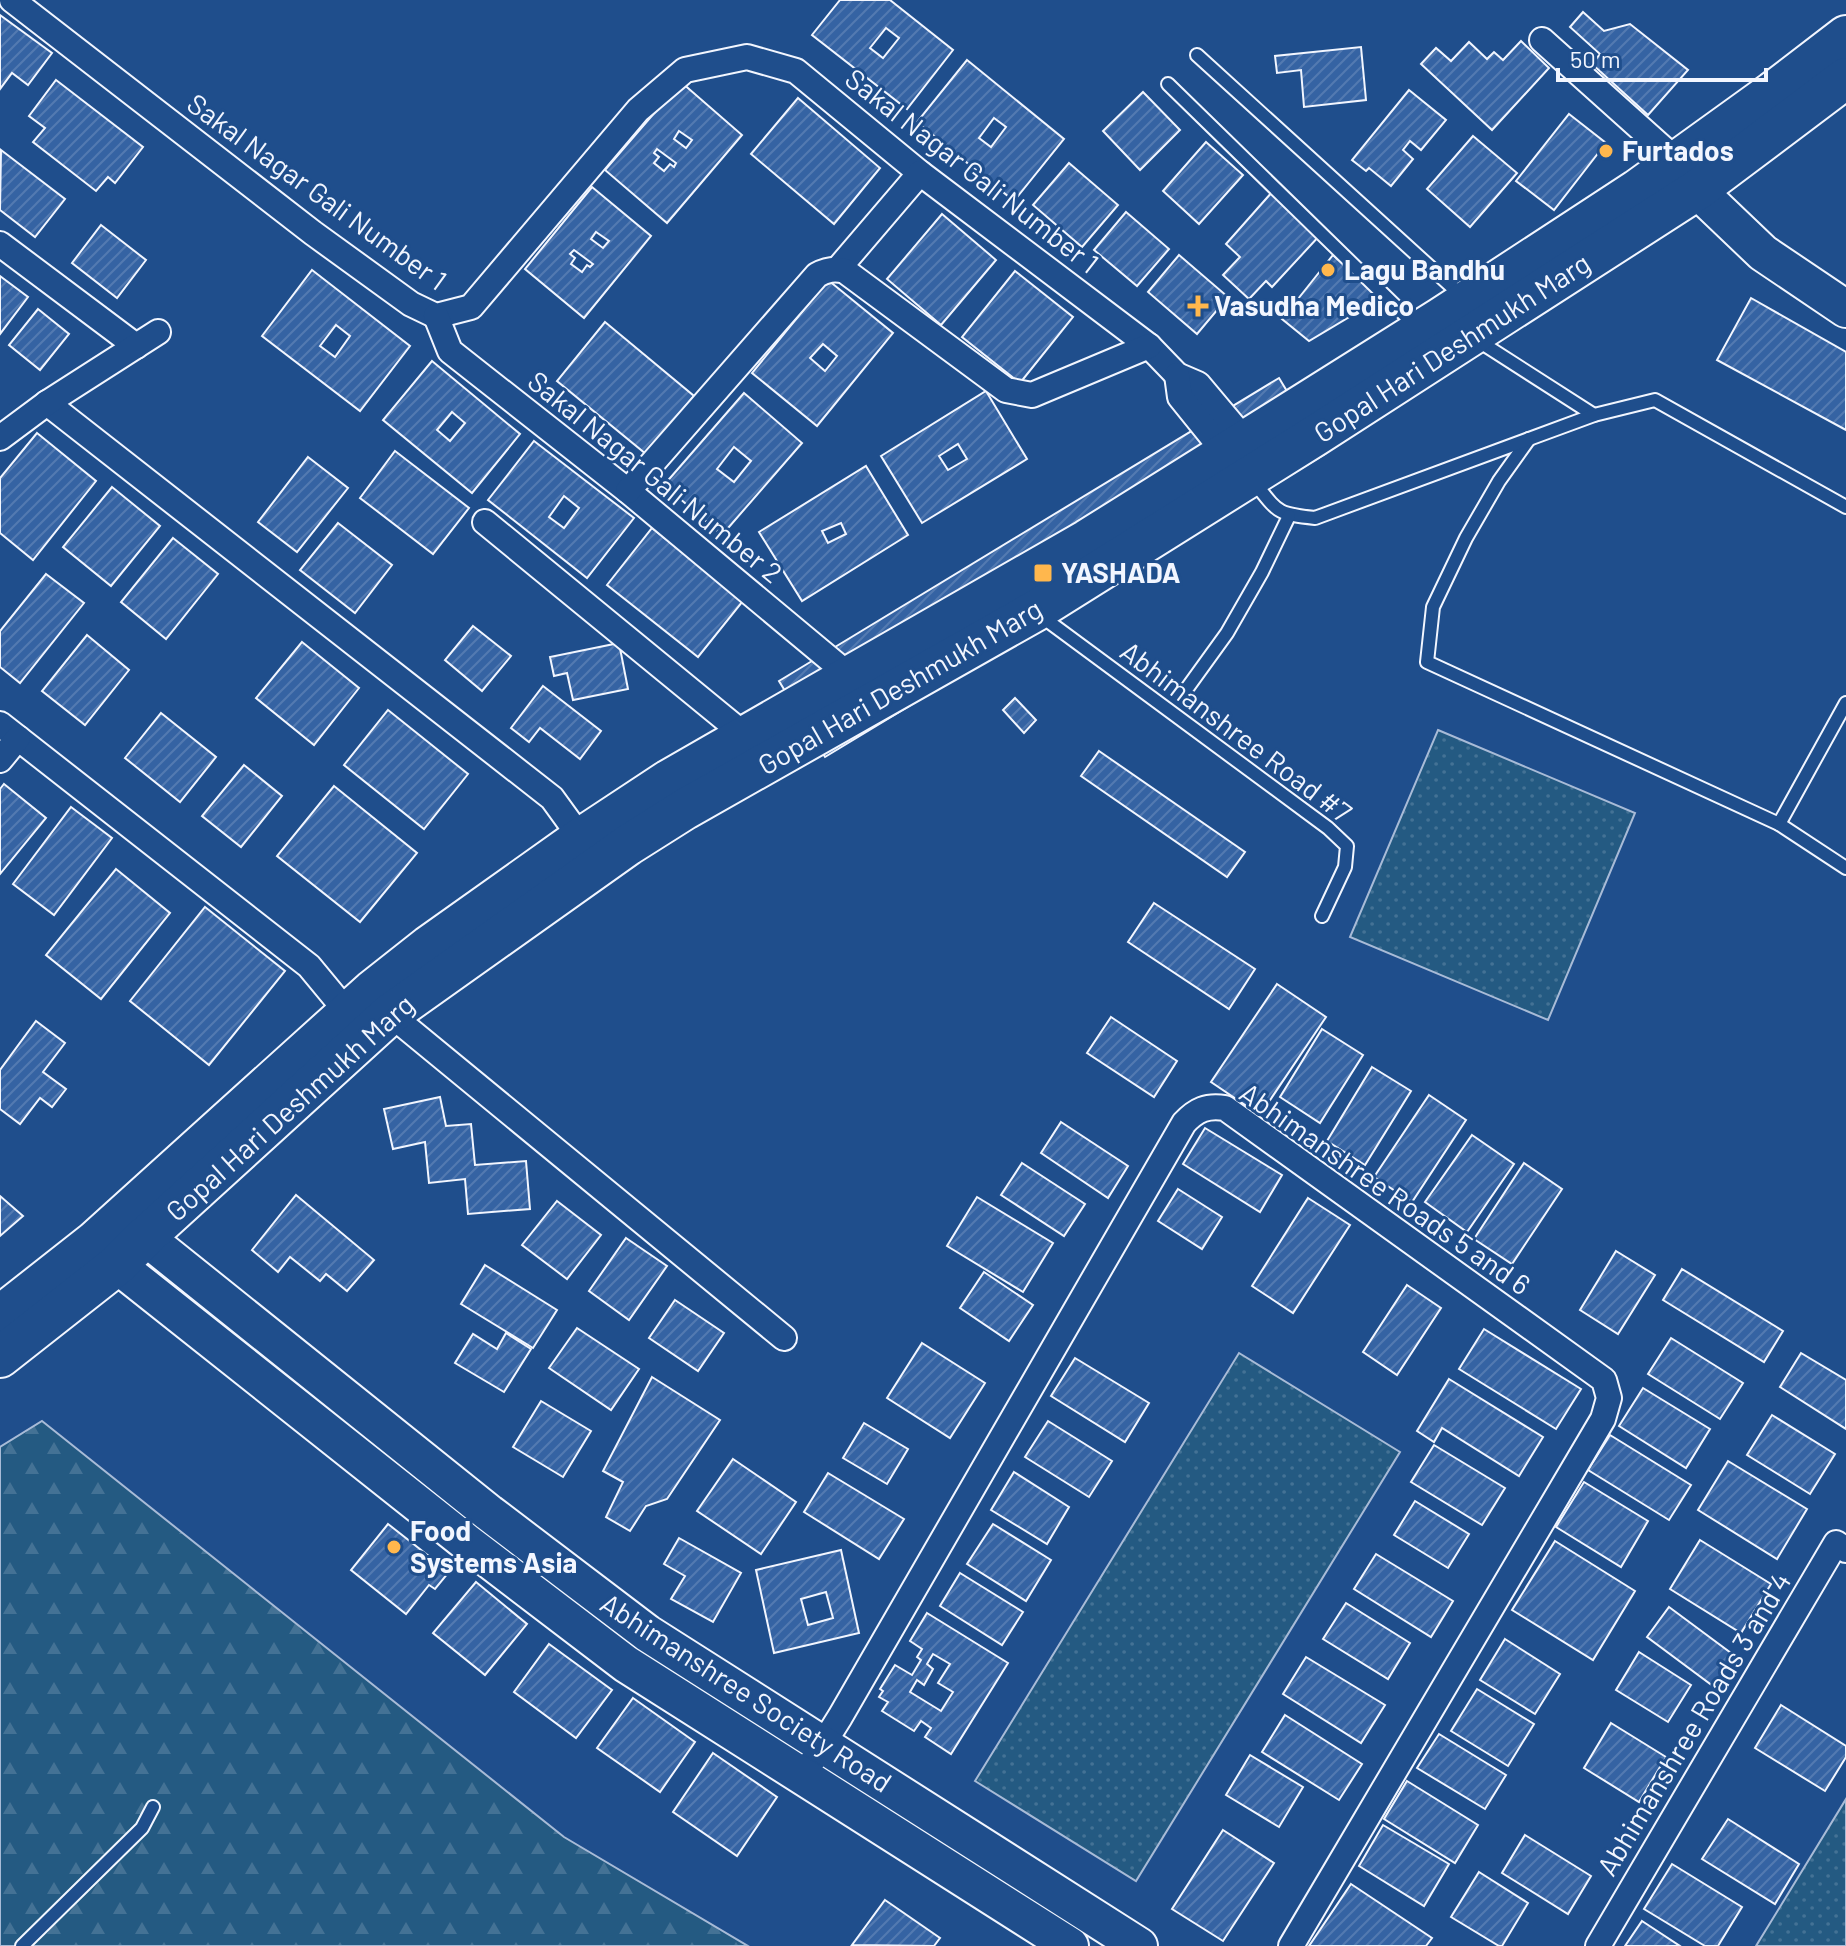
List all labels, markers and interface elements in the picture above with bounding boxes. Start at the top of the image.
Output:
scale bar [1558,32,1766,82]
text: 50 m [1570,44,1621,73]
street label: Sakal Nagar Gali Number 1 [839,61,1106,280]
street label: Sakal Nagar Gali Number 1 [181,86,454,297]
place label: Furtados [1622,133,1734,167]
marker: Furtados [1597,142,1615,160]
street label: Gopal Hari Deshmukh Marg [1307,245,1596,449]
place label: Lagu Bandhu [1344,252,1505,286]
marker: Lagu Bandhu [1319,261,1337,279]
place label: Vasudha Medico [1214,288,1414,322]
marker: Vasudha Medico [1189,297,1207,315]
street label: Sakal Nagar Gali Number 2 [522,363,790,589]
place label: YASHADA [1061,555,1181,589]
marker: YASHADA [1032,562,1054,584]
street label: Gopal Hari Deshmukh Marg [751,591,1048,781]
street label: Abhimanshree Road #7 [1114,633,1359,829]
street label: Gopal Hari Deshmukh Marg [158,987,420,1228]
street label: Abhimanshree Roads 5 and 6 [1234,1075,1537,1302]
place label: Food Systems Asia [410,1513,577,1579]
marker: Food Systems Asia [385,1538,403,1556]
street label: Abhimanshree Roads 3 and 4 [1589,1566,1797,1881]
street label: Abhimanshree Society Road [595,1585,898,1799]

